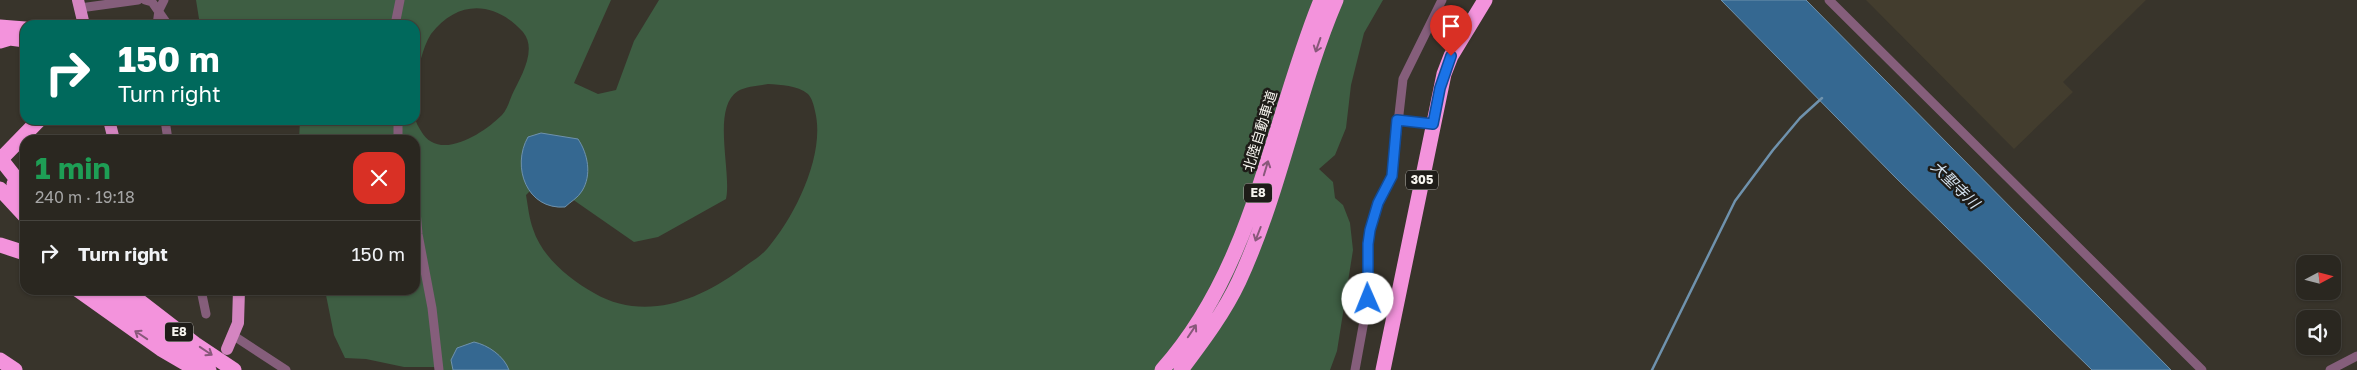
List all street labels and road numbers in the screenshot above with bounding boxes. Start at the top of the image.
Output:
street label: 北陸自動車道 [1239,88,1280,174]
road number: 305 [1406,170,1438,190]
road number: E8 [1244,184,1272,202]
road number: E8 [165,322,193,342]

